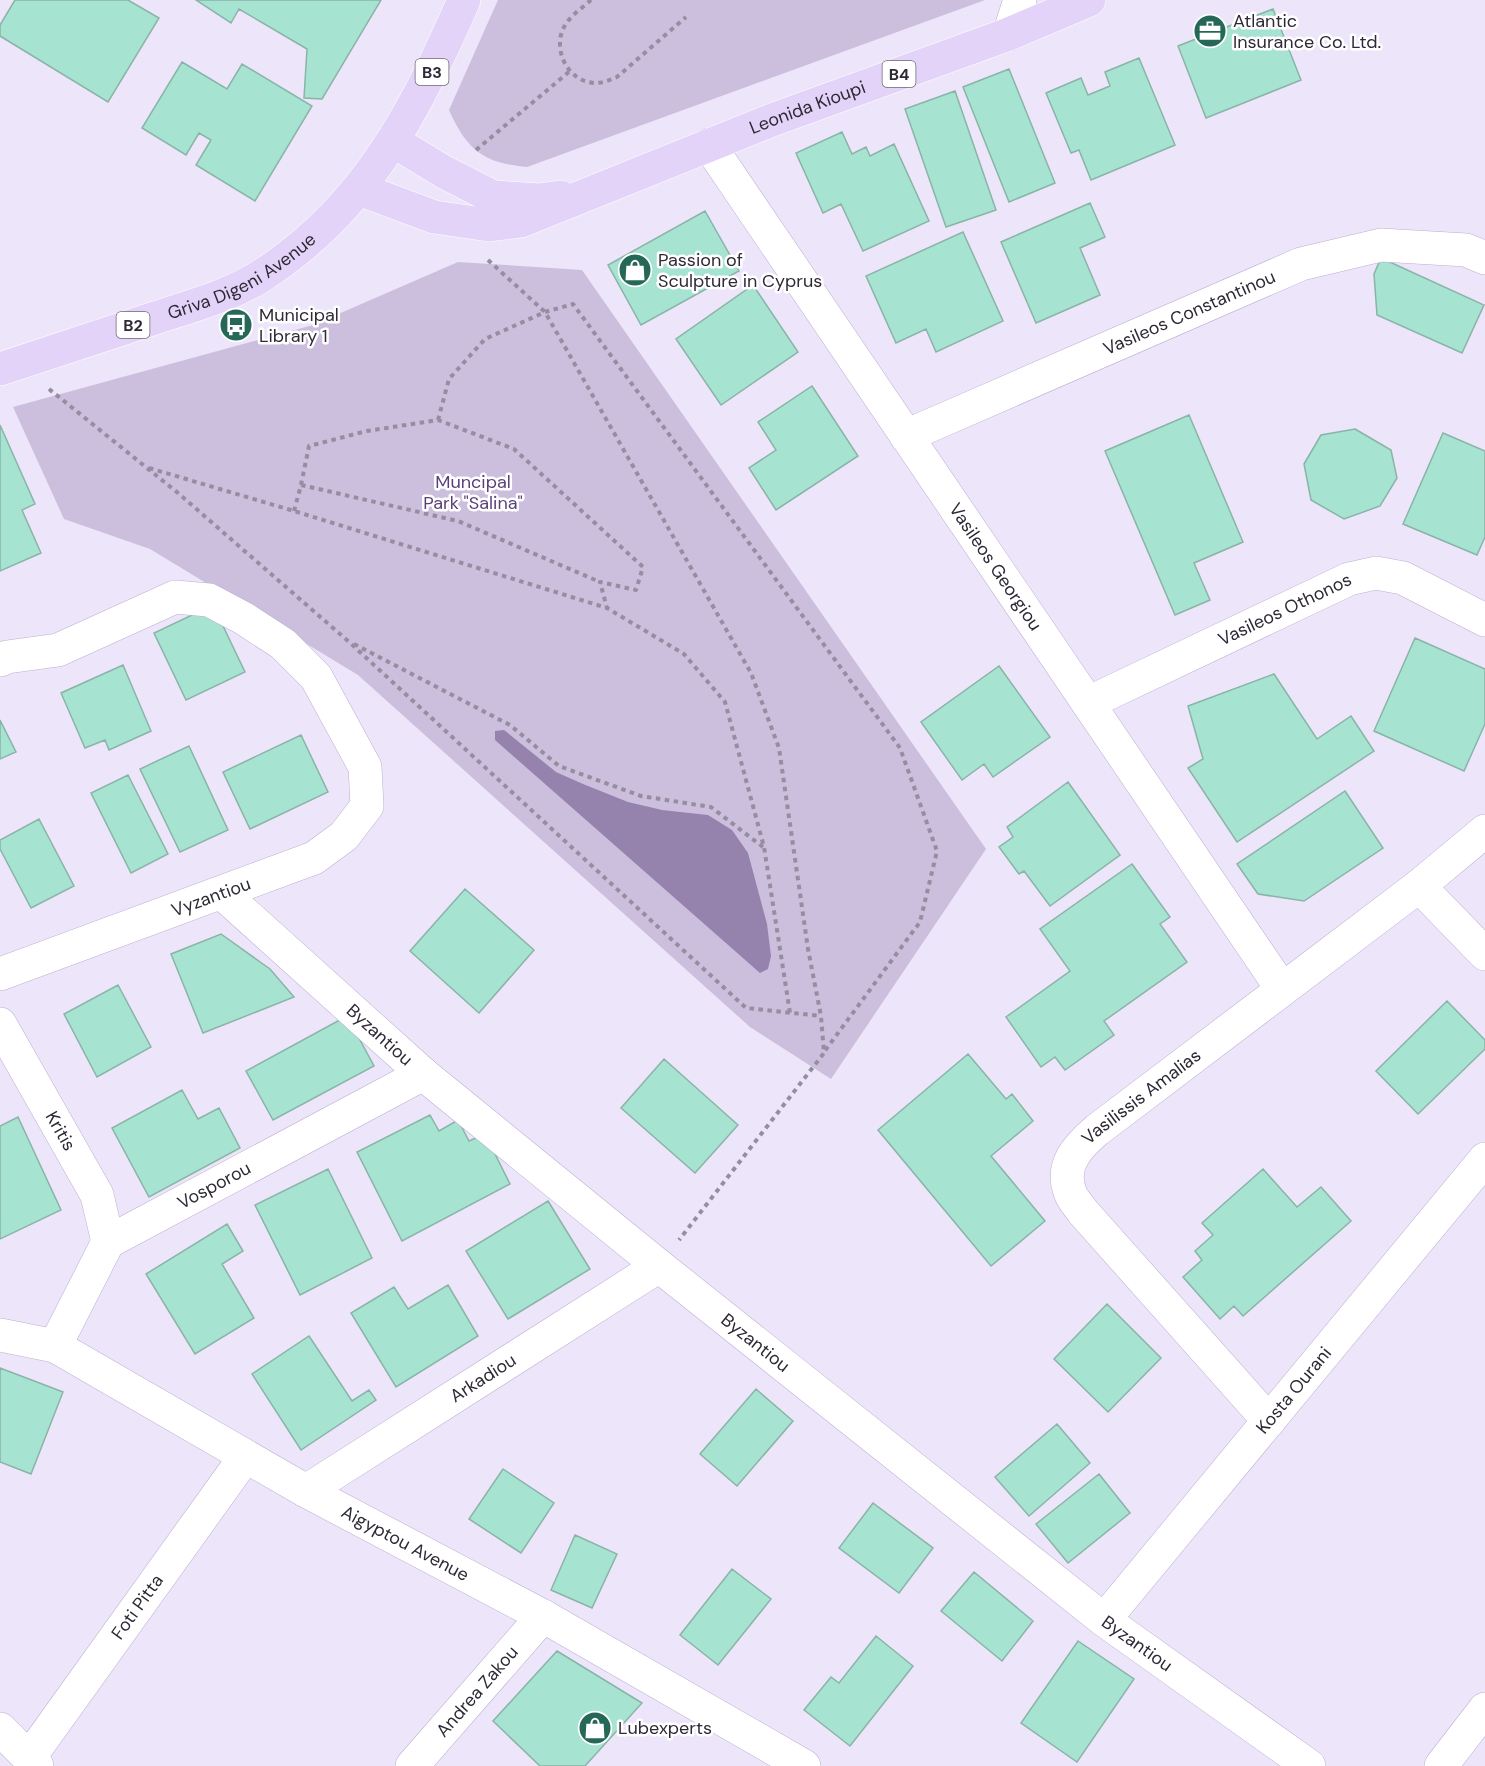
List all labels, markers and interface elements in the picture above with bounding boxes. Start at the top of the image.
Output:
place label: Atlantic Insurance Co. Ltd. [1233,9,1381,54]
office icon: Atlantic Insurance Co. Ltd. [1192,13,1228,49]
road number: B3 [416,59,448,85]
road number: B4 [882,61,916,87]
street label: Leonida Kioupi [746,75,869,140]
street label: Griva Digeni Avenue [165,227,321,325]
place label: Passion of Sculpture in Cyprus [658,248,822,293]
shop icon: Passion of Sculpture in Cyprus [617,252,653,288]
street label: Vasileos Constantinou [1099,265,1279,361]
place label: Municipal Library 1 [259,303,339,348]
bus stop icon: Municipal Library 1 [218,307,254,343]
road number: B2 [116,312,150,338]
park label: Muncipal Park "Salina" [423,470,523,515]
street label: Vasileos Georgiou [944,498,1047,635]
street label: Vasileos Othonos [1214,567,1356,651]
street label: Vyzantiou [168,872,254,922]
street label: Byzantiou [341,999,418,1071]
street label: Vasilissis Amalias [1077,1044,1206,1150]
street label: Kritis [40,1107,81,1155]
street label: Vosporou [173,1156,255,1215]
street label: Byzantiou [716,1308,795,1378]
street label: Kosta Ourani [1251,1342,1337,1439]
street label: Arkadiou [445,1348,521,1408]
street label: Aigyptou Avenue [337,1500,473,1587]
street label: Foti Pitta [106,1570,169,1644]
street label: Byzantiou [1097,1610,1177,1677]
street label: Andrea Zakou [431,1641,524,1742]
shop icon: Lubexperts [577,1710,613,1746]
place label: Lubexperts [618,1716,712,1740]

